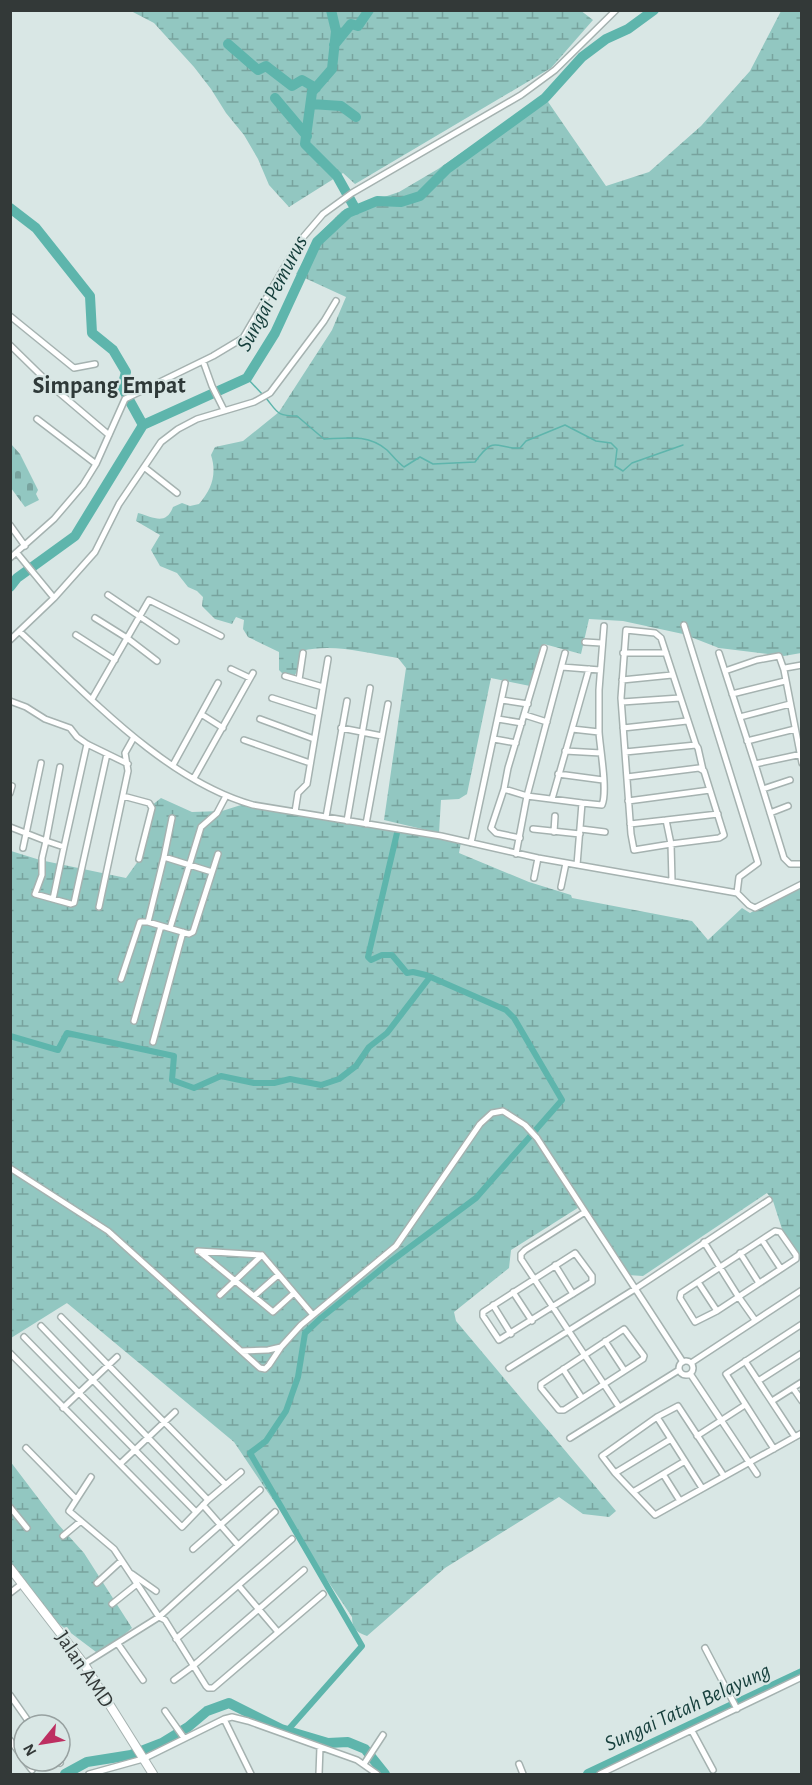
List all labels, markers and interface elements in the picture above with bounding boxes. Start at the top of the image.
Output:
water label: Sungai Pemurus [232,232,311,355]
district label: Simpang Empat [32,374,186,398]
street label: Jalan AMD [52,1627,118,1711]
water label: Sungai Tatah Belayung [601,1659,774,1755]
north arrow [12,1713,72,1773]
text: N [20,1741,40,1759]

